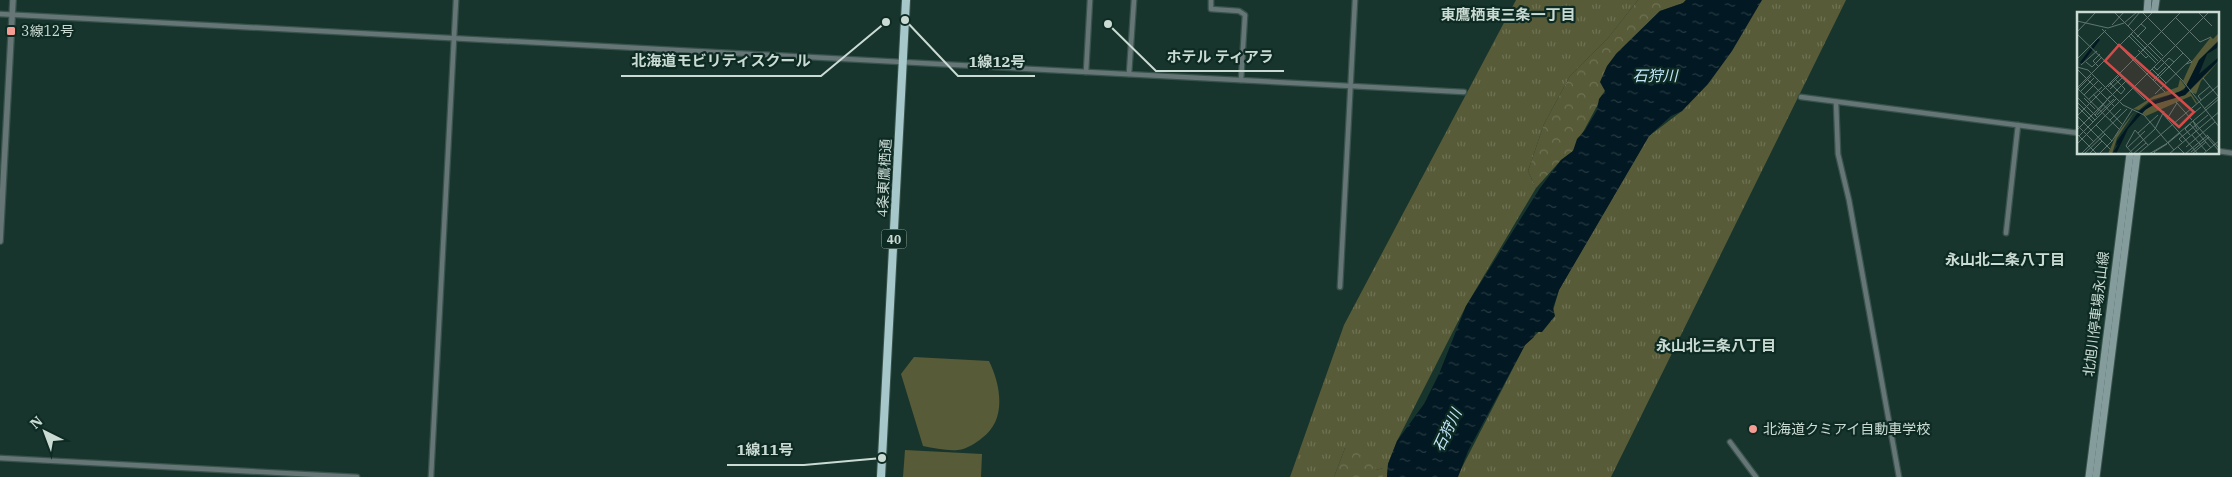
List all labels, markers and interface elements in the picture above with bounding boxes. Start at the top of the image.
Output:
district label: 東鷹栖東三条一丁目 [1440,5,1576,24]
inset map [2077,12,2220,155]
place label: 3線12号 [21,22,74,40]
marker: 3線12号 [5,25,17,37]
callout: ホテル ティアラ [1156,41,1284,71]
callout: 北海道モビリティスクール [621,46,821,76]
callout: 1線12号 [958,46,1035,76]
text: ホテル ティアラ [1166,47,1274,66]
text: 北海道モビリティスクール [631,51,811,70]
text: 1線12号 [968,52,1026,71]
water label: 石狩川 [1632,66,1679,85]
street label: 4条東鷹栖通 [873,138,895,218]
road number: 40 [882,230,906,248]
district label: 永山北二条八丁目 [1945,250,2065,269]
street label: 北旭川停車場永山線 [2079,250,2113,378]
district label: 永山北三条八丁目 [1656,336,1776,355]
water label: 石狩川 [1429,404,1466,454]
north arrow [20,407,70,457]
text: N [26,412,46,433]
place label: 北海道クミアイ自動車学校 [1763,420,1930,438]
marker: 北海道クミアイ自動車学校 [1747,423,1759,435]
callout: 1線11号 [727,435,804,465]
text: 1線11号 [736,440,794,459]

